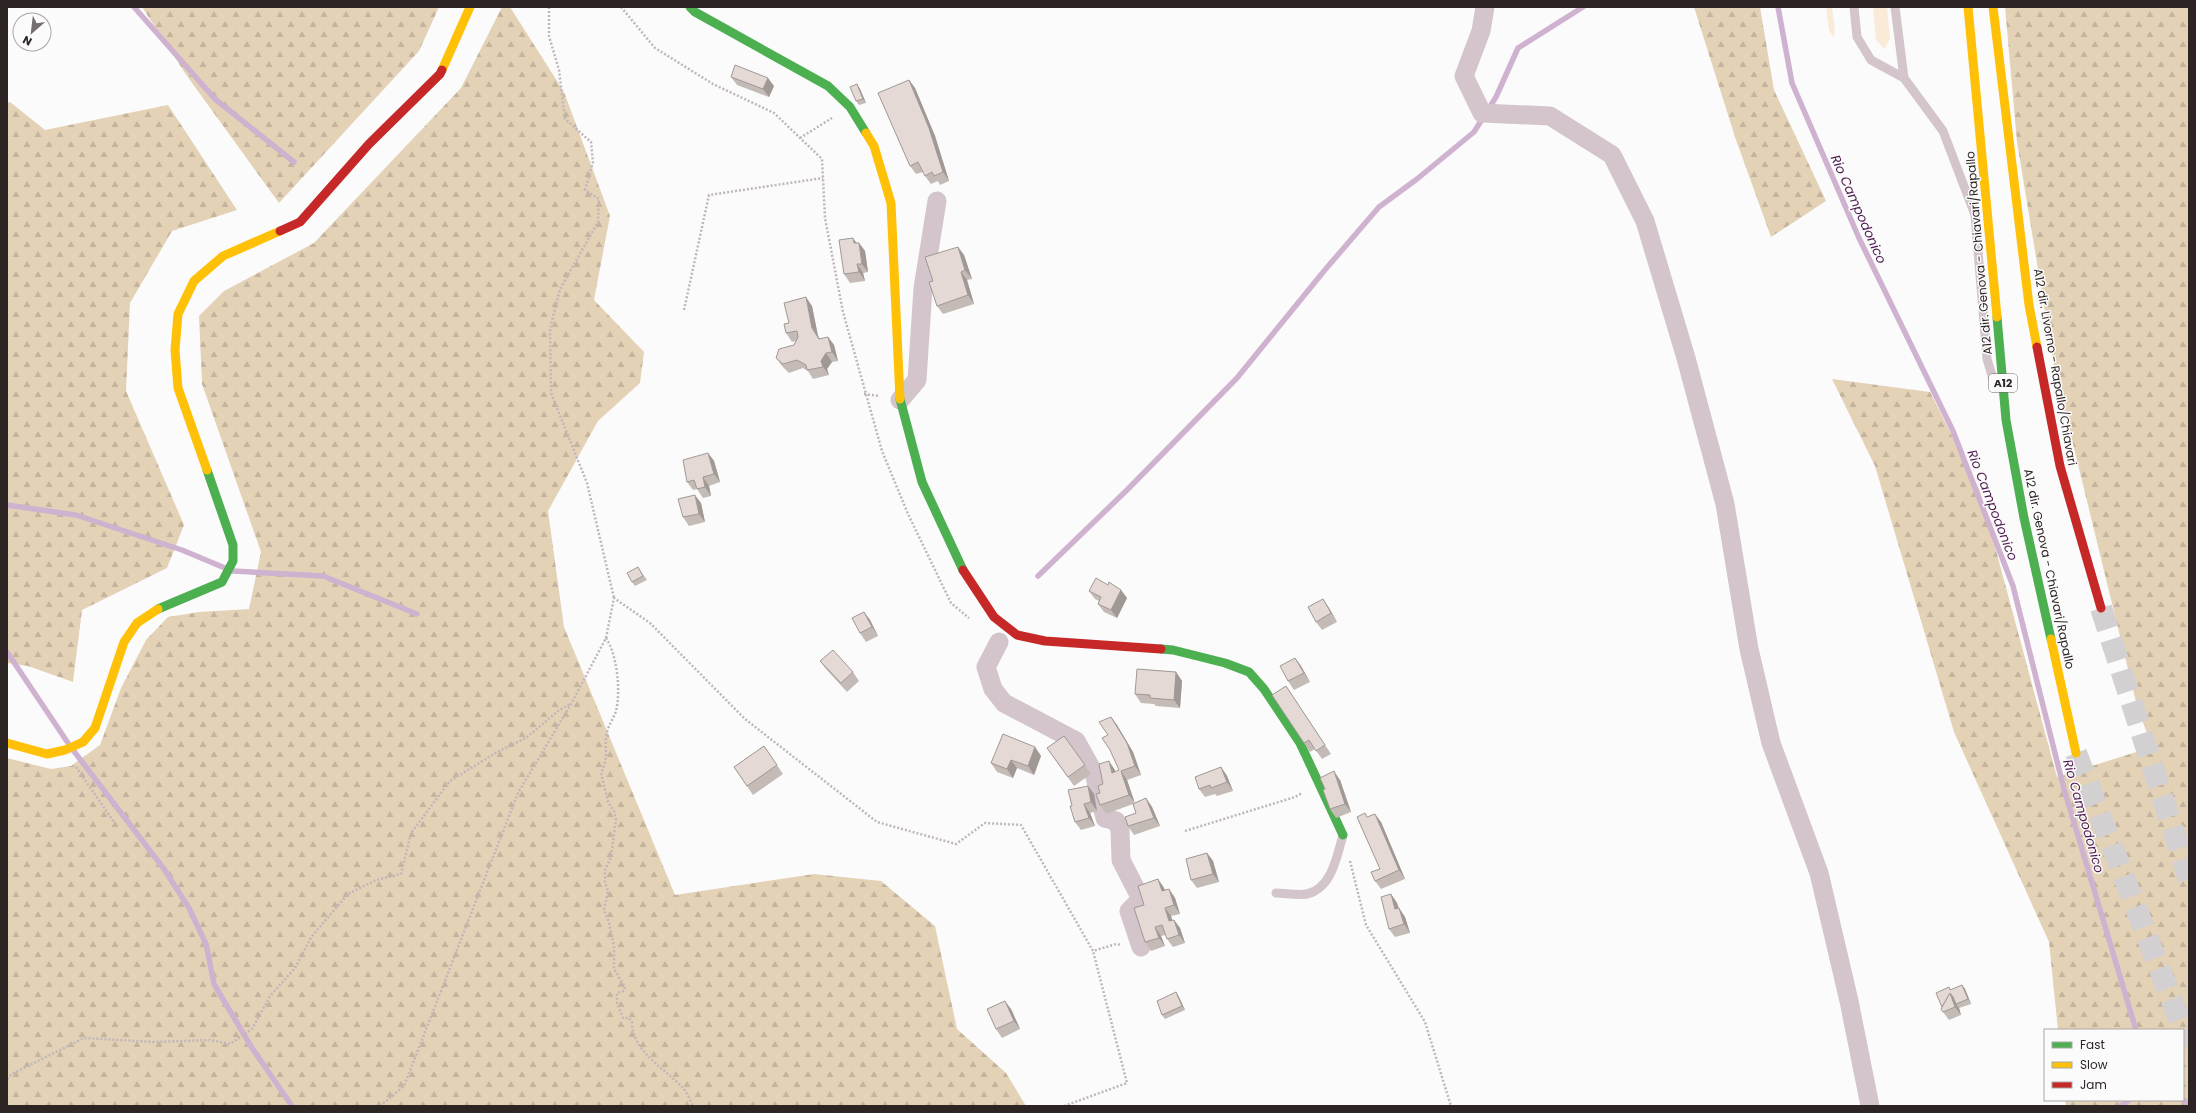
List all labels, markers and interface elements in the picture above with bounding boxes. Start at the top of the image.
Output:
north arrow [12,12,52,52]
text: N [20,32,35,50]
street label: A12 dir. Genova - Chiavari/Rapallo [1961,150,1996,356]
water label: Rio Campodonico [1826,152,1891,267]
street label: A12 dir. Livorno - Rapallo/Chiavari [2030,267,2081,467]
road number: A12 [1989,374,2017,392]
water label: Rio Campodonico [1963,447,2022,563]
street label: A12 dir. Genova - Chiavari/Rapallo [2020,467,2079,671]
water label: Rio Campodonico [2058,757,2109,875]
legend [2044,1029,2184,1101]
text: Fast [2080,1036,2105,1053]
text: Slow [2080,1056,2108,1073]
text: Jam [2080,1076,2107,1093]

